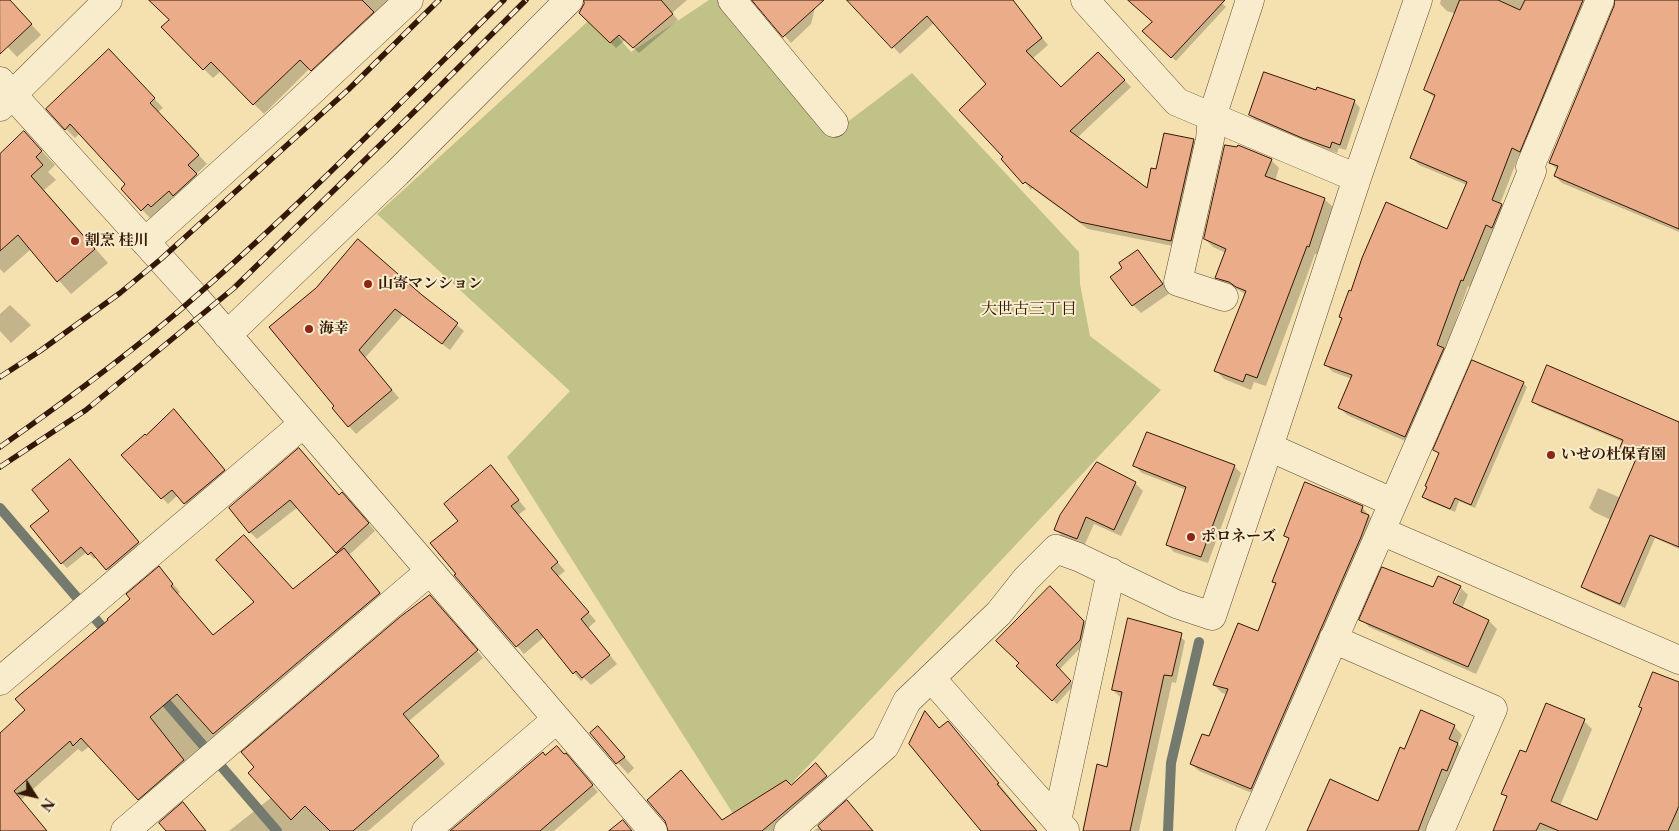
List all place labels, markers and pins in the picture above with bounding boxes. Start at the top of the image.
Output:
place label: 割烹 桂川 [85,232,149,250]
marker: 割烹 桂川 [69,235,81,247]
place label: 山寄マンション [378,275,483,293]
marker: 山寄マンション [362,278,374,290]
place label: 海幸 [319,320,349,338]
marker: 海幸 [303,323,315,335]
place label: いせの杜保育園 [1561,446,1666,464]
marker: いせの杜保育園 [1545,449,1557,461]
place label: ポロネーズ [1201,528,1276,546]
marker: ポロネーズ [1185,531,1197,543]

